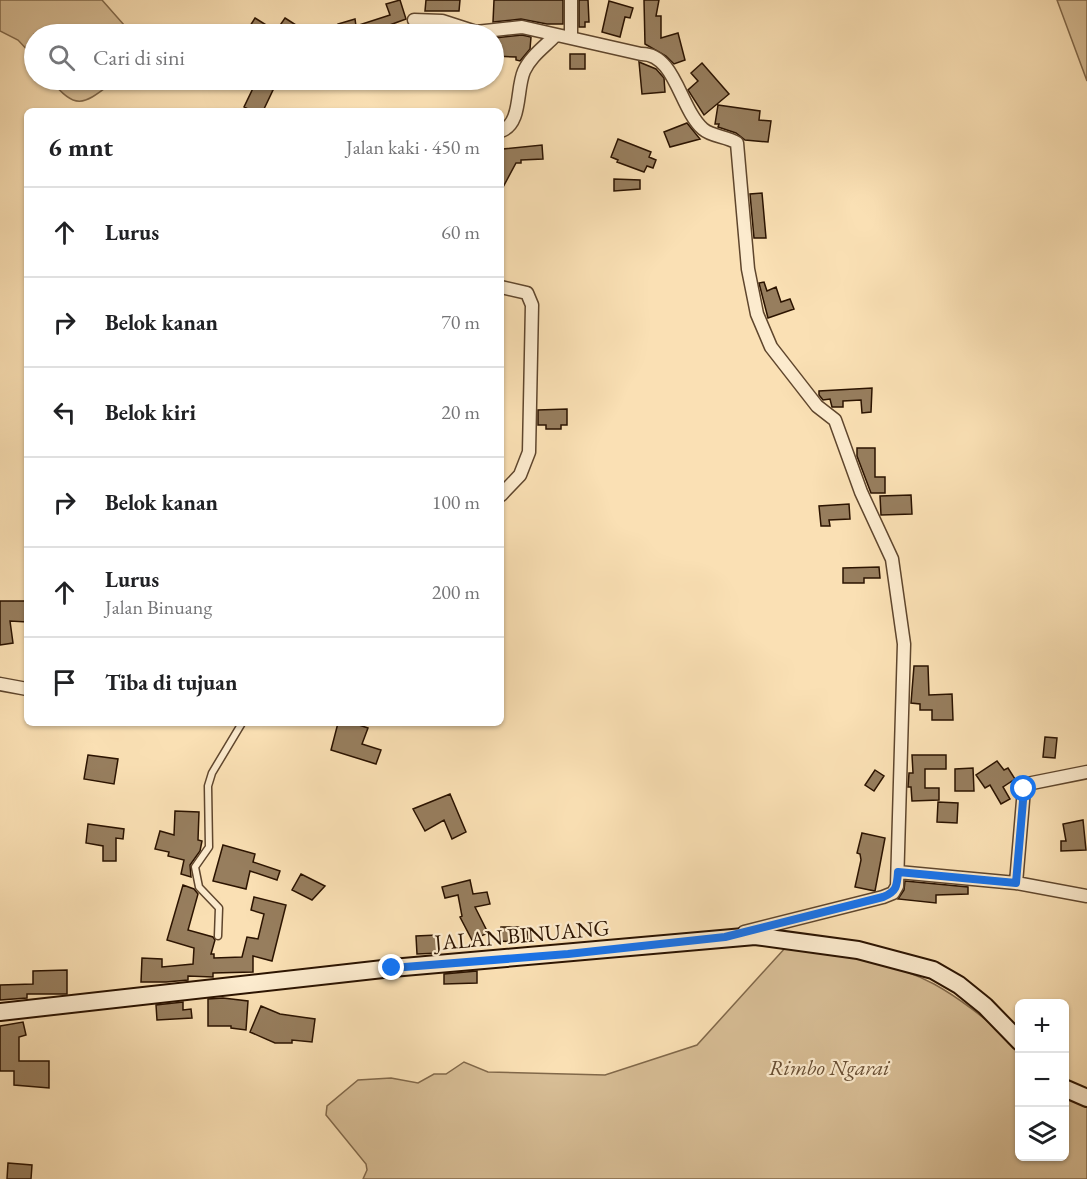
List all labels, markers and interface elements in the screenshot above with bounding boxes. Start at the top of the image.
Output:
search box [24,24,504,90]
icon: search [45,41,78,74]
text: Cari di sini [93,43,185,72]
text: 6 mnt [48,130,113,164]
text: Jalan kaki · 450 m [346,134,480,160]
icon: ahead [48,216,81,249]
text: Lurus [105,218,159,247]
text: 60 m [441,219,480,245]
icon: right [48,306,81,339]
text: Belok kanan [105,308,218,337]
text: 70 m [441,309,480,335]
icon: left [48,396,81,429]
text: Belok kiri [105,398,196,427]
text: 20 m [441,399,480,425]
icon: right [48,486,81,519]
text: Belok kanan [105,488,218,517]
text: 100 m [432,489,480,515]
text: Lurus [105,565,159,594]
icon: ahead [48,576,81,609]
text: 200 m [432,579,480,605]
text: Jalan Binuang [105,594,212,620]
icon: arrive [48,666,81,699]
text: Tiba di tujuan [105,668,237,697]
route start [1010,775,1036,801]
street label: JALAN BINUANG [431,913,611,957]
route end [378,954,404,980]
map controls [1015,999,1069,1161]
button: + [1015,999,1069,1053]
park label: Rimbo Ngarai [768,1053,891,1082]
button: − [1015,1053,1069,1107]
button: layers [1015,1107,1069,1161]

